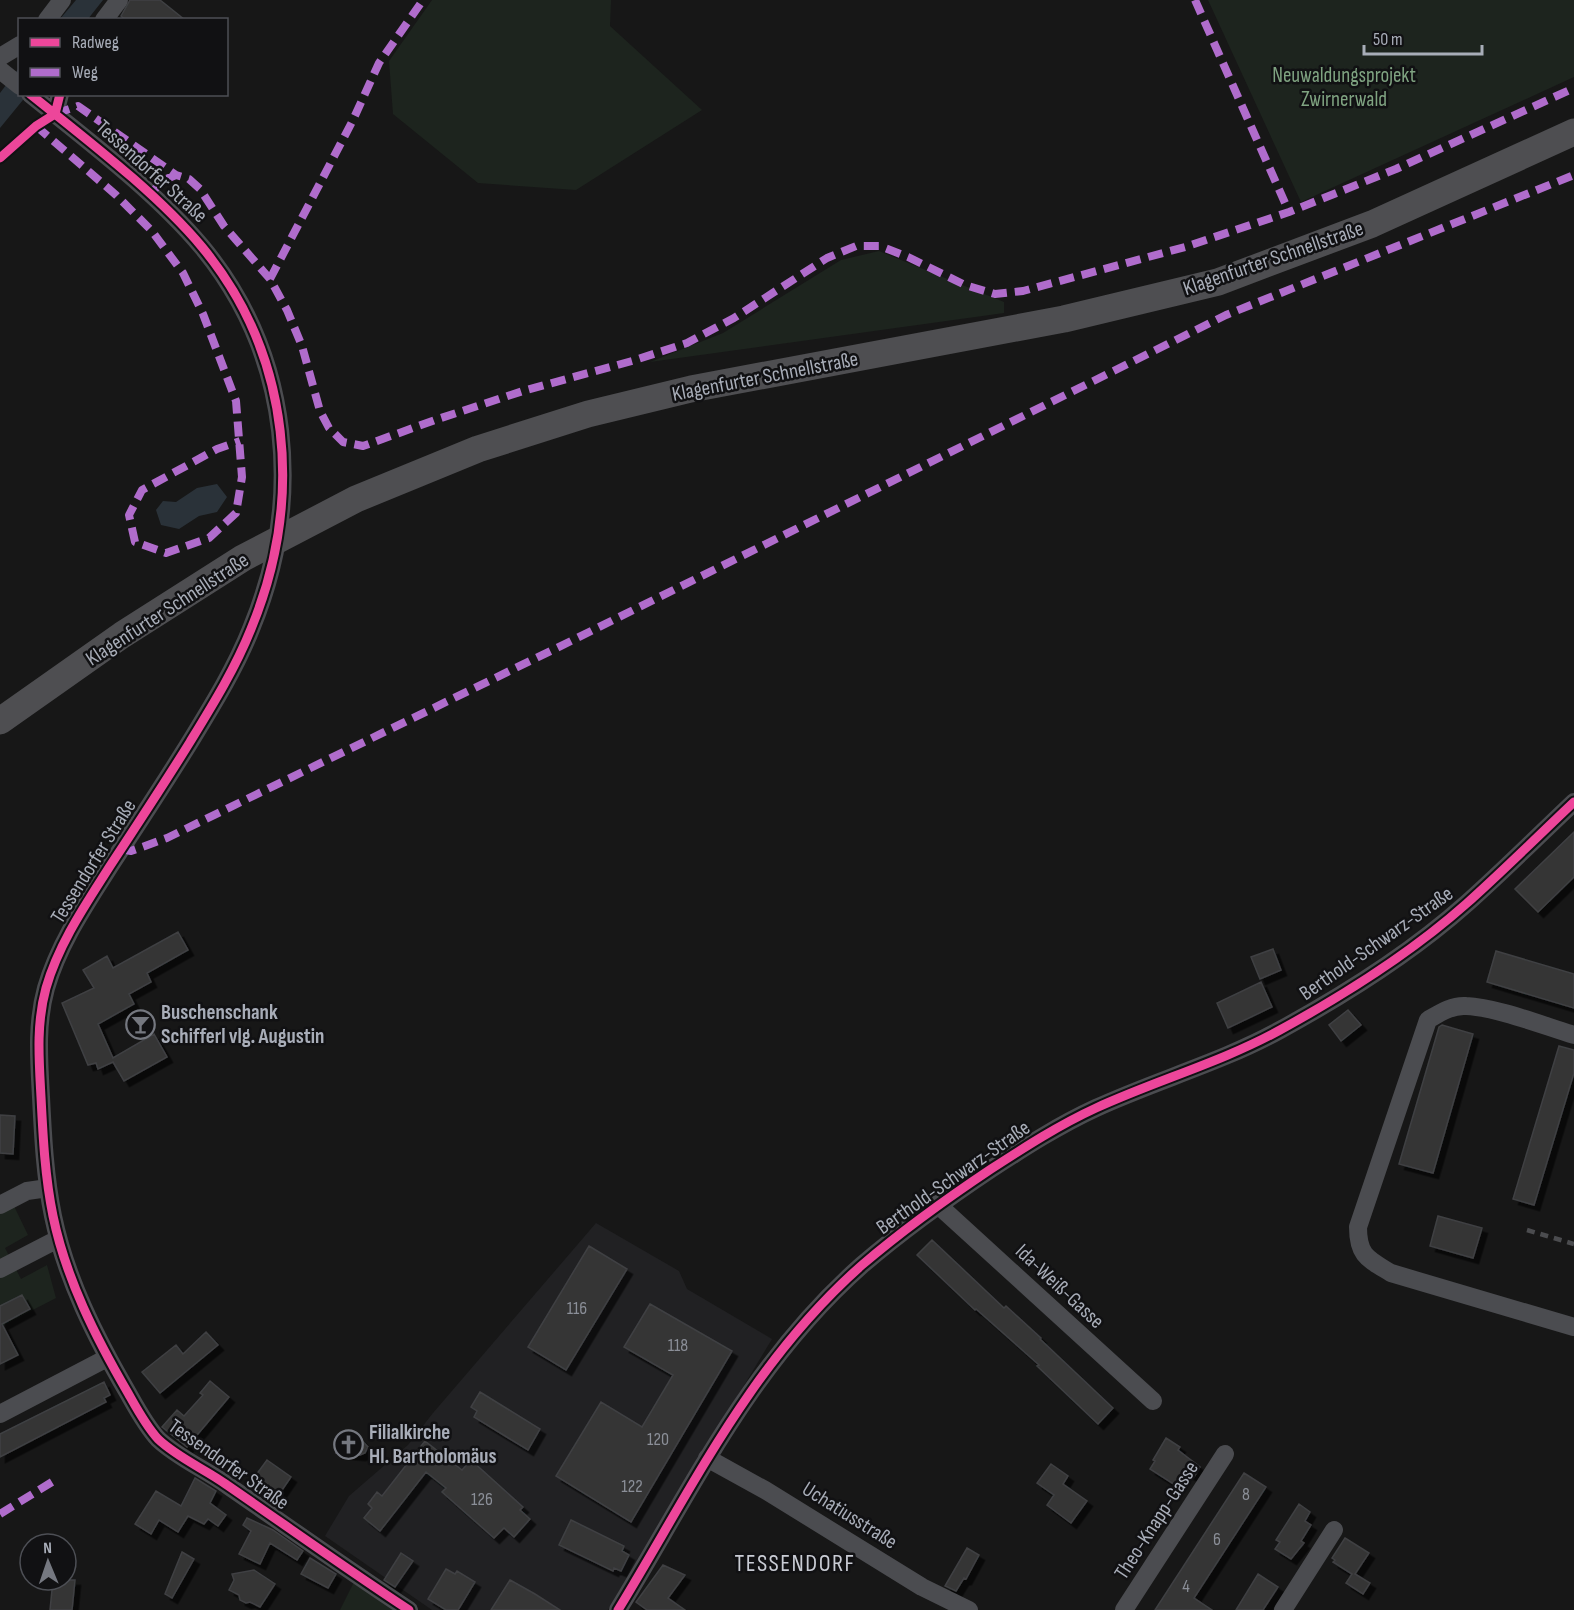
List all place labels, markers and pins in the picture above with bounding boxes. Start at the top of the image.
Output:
place label: Buschenschank Schifferl vlg. Augustin [161,1000,324,1049]
bar icon: Buschenschank Schifferl vlg. Augustin [124,1008,156,1040]
place label: Filialkirche Hl. Bartholomäus [369,1420,497,1469]
church icon: Filialkirche Hl. Bartholomäus [332,1428,364,1460]

